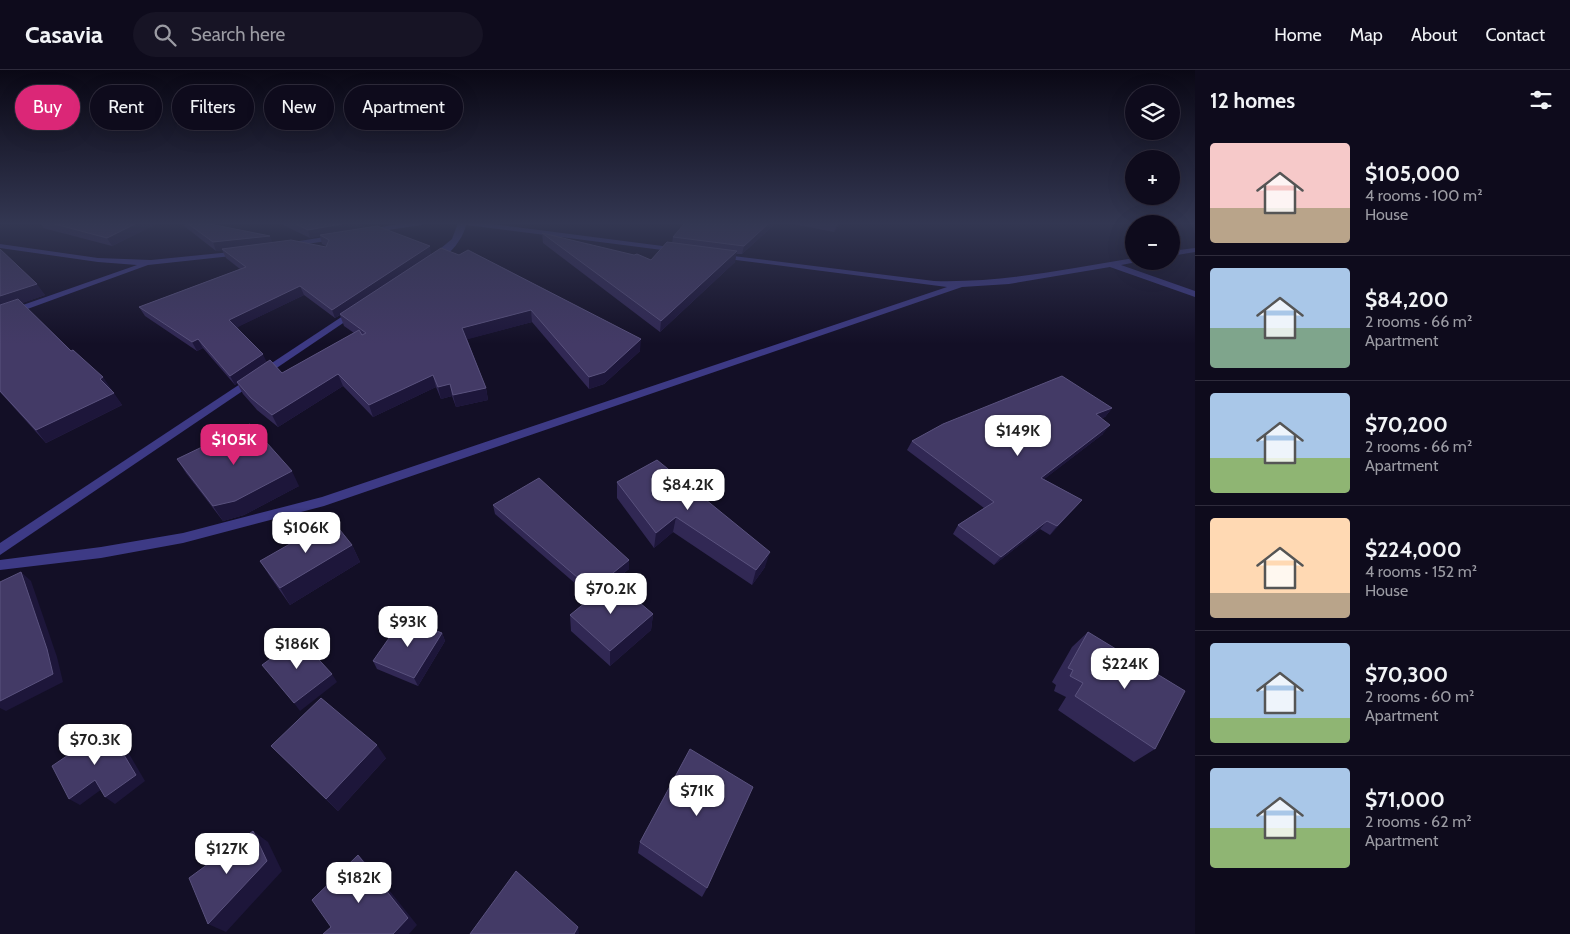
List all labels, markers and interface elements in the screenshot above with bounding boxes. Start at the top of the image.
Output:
search box [133,12,483,57]
text: Casavia [25,20,103,49]
icon: search [151,21,179,49]
text: Search here [191,23,285,46]
text: Home [1274,24,1322,46]
text: Map [1350,24,1383,46]
text: About [1411,24,1457,46]
text: Contact [1485,24,1545,46]
chip: Buy [15,85,80,130]
chip: Rent [90,85,162,130]
chip: Filters [172,85,254,130]
chip: New [264,85,334,130]
chip: Apartment [344,85,463,130]
map controls [1125,85,1180,270]
button: layers [1125,85,1180,140]
icon: filters [1527,86,1555,114]
text: 12 homes [1210,88,1295,113]
button: + [1125,150,1180,205]
text: $105,000 [1365,161,1460,186]
icon: home [1250,163,1310,223]
text: 4 rooms · 100 m² [1365,186,1482,205]
text: House [1365,205,1408,224]
button: − [1125,215,1180,270]
text: $84,200 [1365,287,1449,312]
icon: home [1250,288,1310,348]
text: 2 rooms · 66 m² [1365,312,1472,331]
text: Apartment [1365,331,1438,350]
text: $70,200 [1365,412,1448,437]
icon: home [1250,413,1310,473]
pin: $149K [983,414,1053,457]
text: $149K [996,421,1040,440]
pin: $105K [199,424,269,466]
text: $105K [211,430,257,449]
text: 2 rooms · 66 m² [1365,437,1472,456]
text: Apartment [1365,456,1438,475]
pin: $84.2K [647,468,729,511]
text: $84.2K [663,475,713,494]
pin: $106K [271,512,341,554]
text: $106K [283,518,329,537]
text: $224,000 [1365,537,1462,562]
icon: home [1250,538,1310,598]
text: 4 rooms · 152 m² [1365,562,1477,581]
pin: $70.2K [570,572,652,615]
text: $70.2K [586,579,636,598]
text: House [1365,581,1408,600]
pin: $93K [378,606,438,648]
text: $93K [390,612,426,631]
pin: $186K [262,628,332,670]
text: $186K [275,634,319,653]
pin: $224K [1090,648,1160,690]
text: $224K [1102,654,1148,673]
text: $70,300 [1365,662,1448,687]
icon: home [1250,663,1310,723]
text: 2 rooms · 60 m² [1365,687,1474,706]
text: Apartment [1365,706,1438,725]
pin: $70.3K [54,724,136,766]
text: $70.3K [70,730,120,749]
pin: $71K [667,774,727,817]
text: $71K [680,781,714,800]
text: $71,000 [1365,787,1445,812]
icon: home [1250,788,1310,848]
text: 2 rooms · 62 m² [1365,812,1472,831]
text: Apartment [1365,831,1438,850]
pin: $127K [192,832,262,875]
text: $127K [206,839,248,858]
pin: $182K [324,862,394,904]
text: $182K [337,868,381,887]

